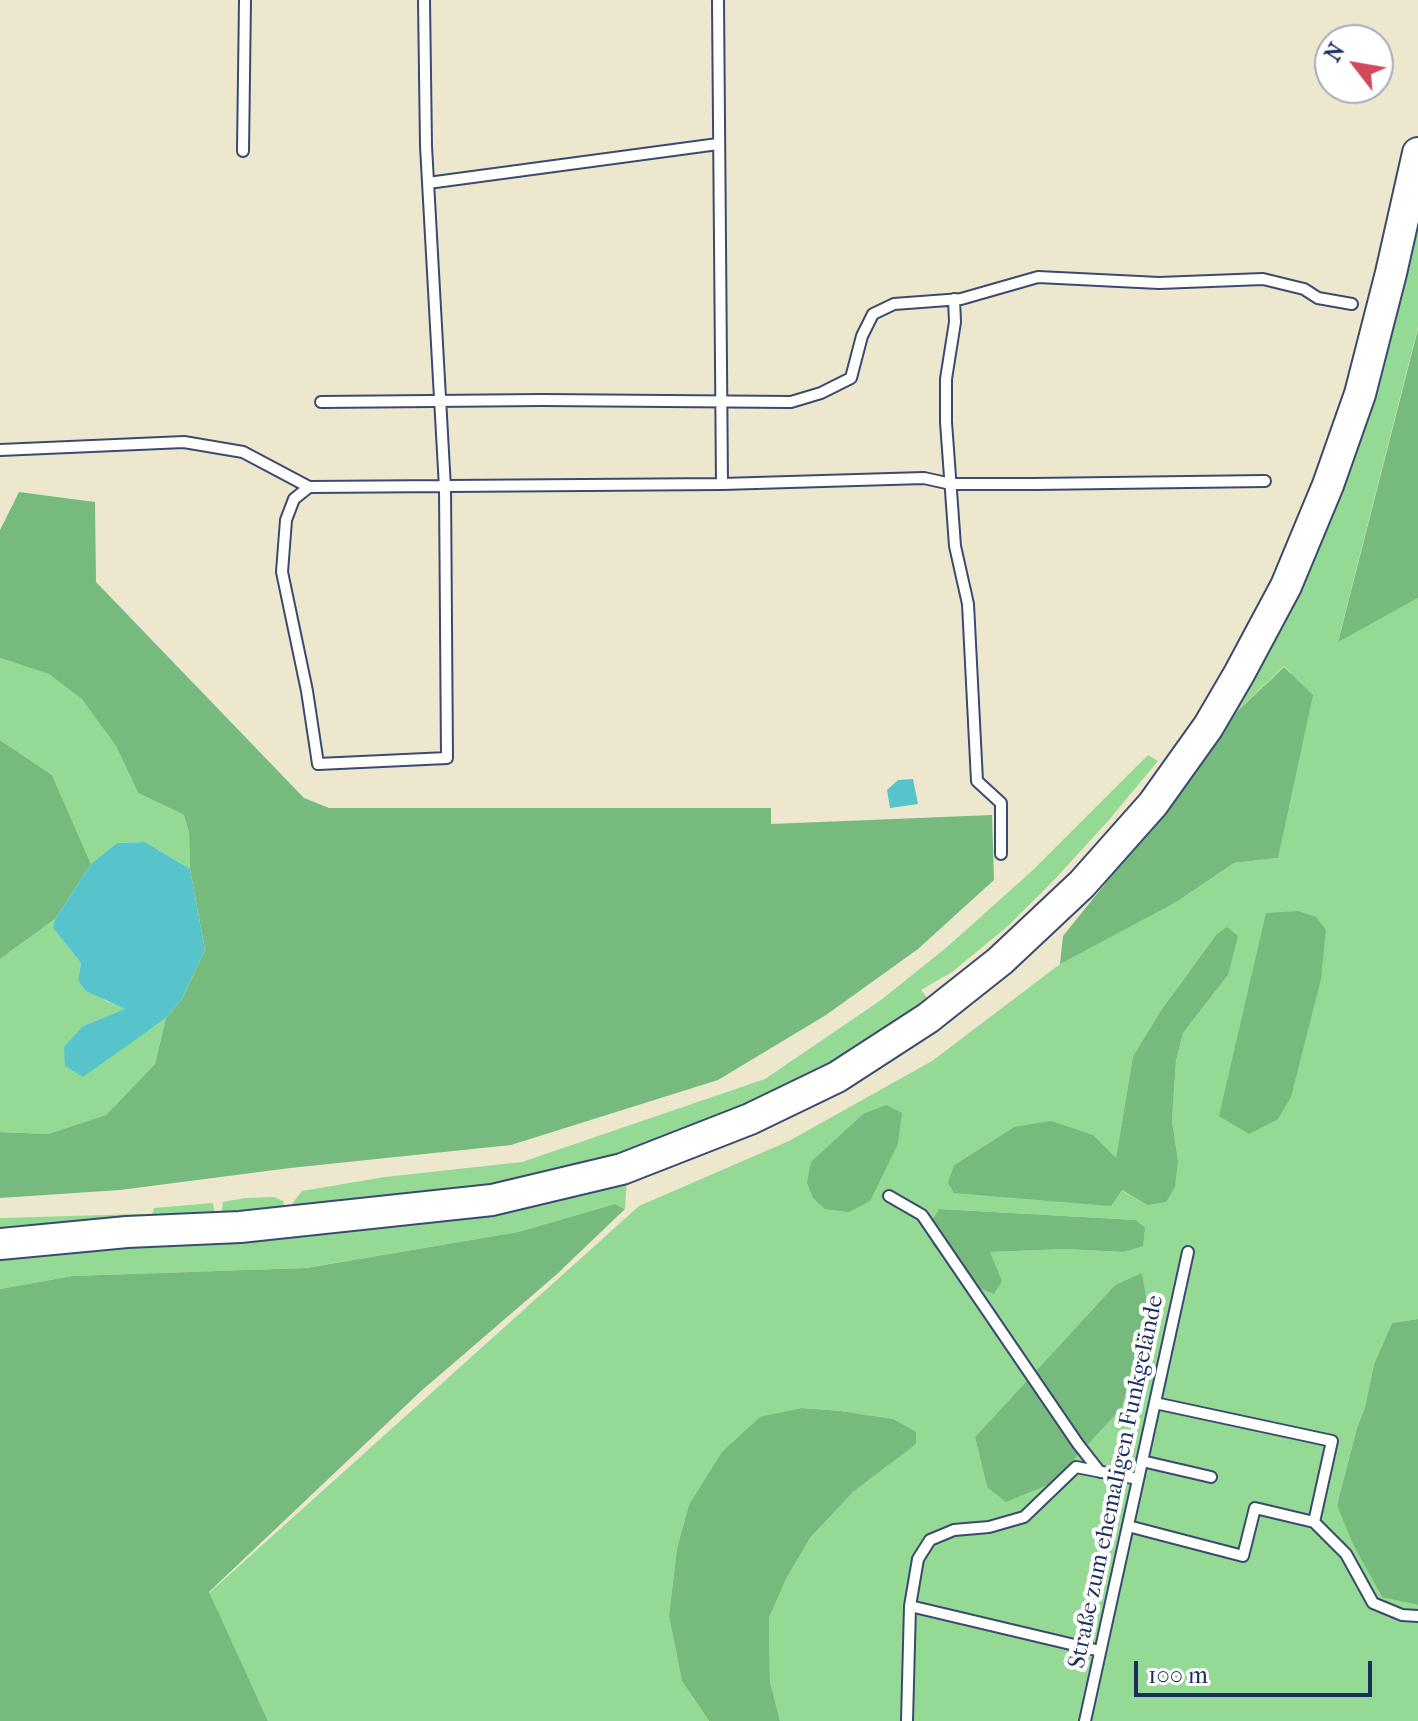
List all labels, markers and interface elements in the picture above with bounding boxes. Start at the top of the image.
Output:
north arrow [1314,24,1394,104]
text: N [1320,39,1351,67]
street label: Straße zum ehemaligen Funkgelände [1063,1293,1171,1671]
scale bar [1138,1645,1376,1695]
text: 100 m [1148,1661,1208,1689]

